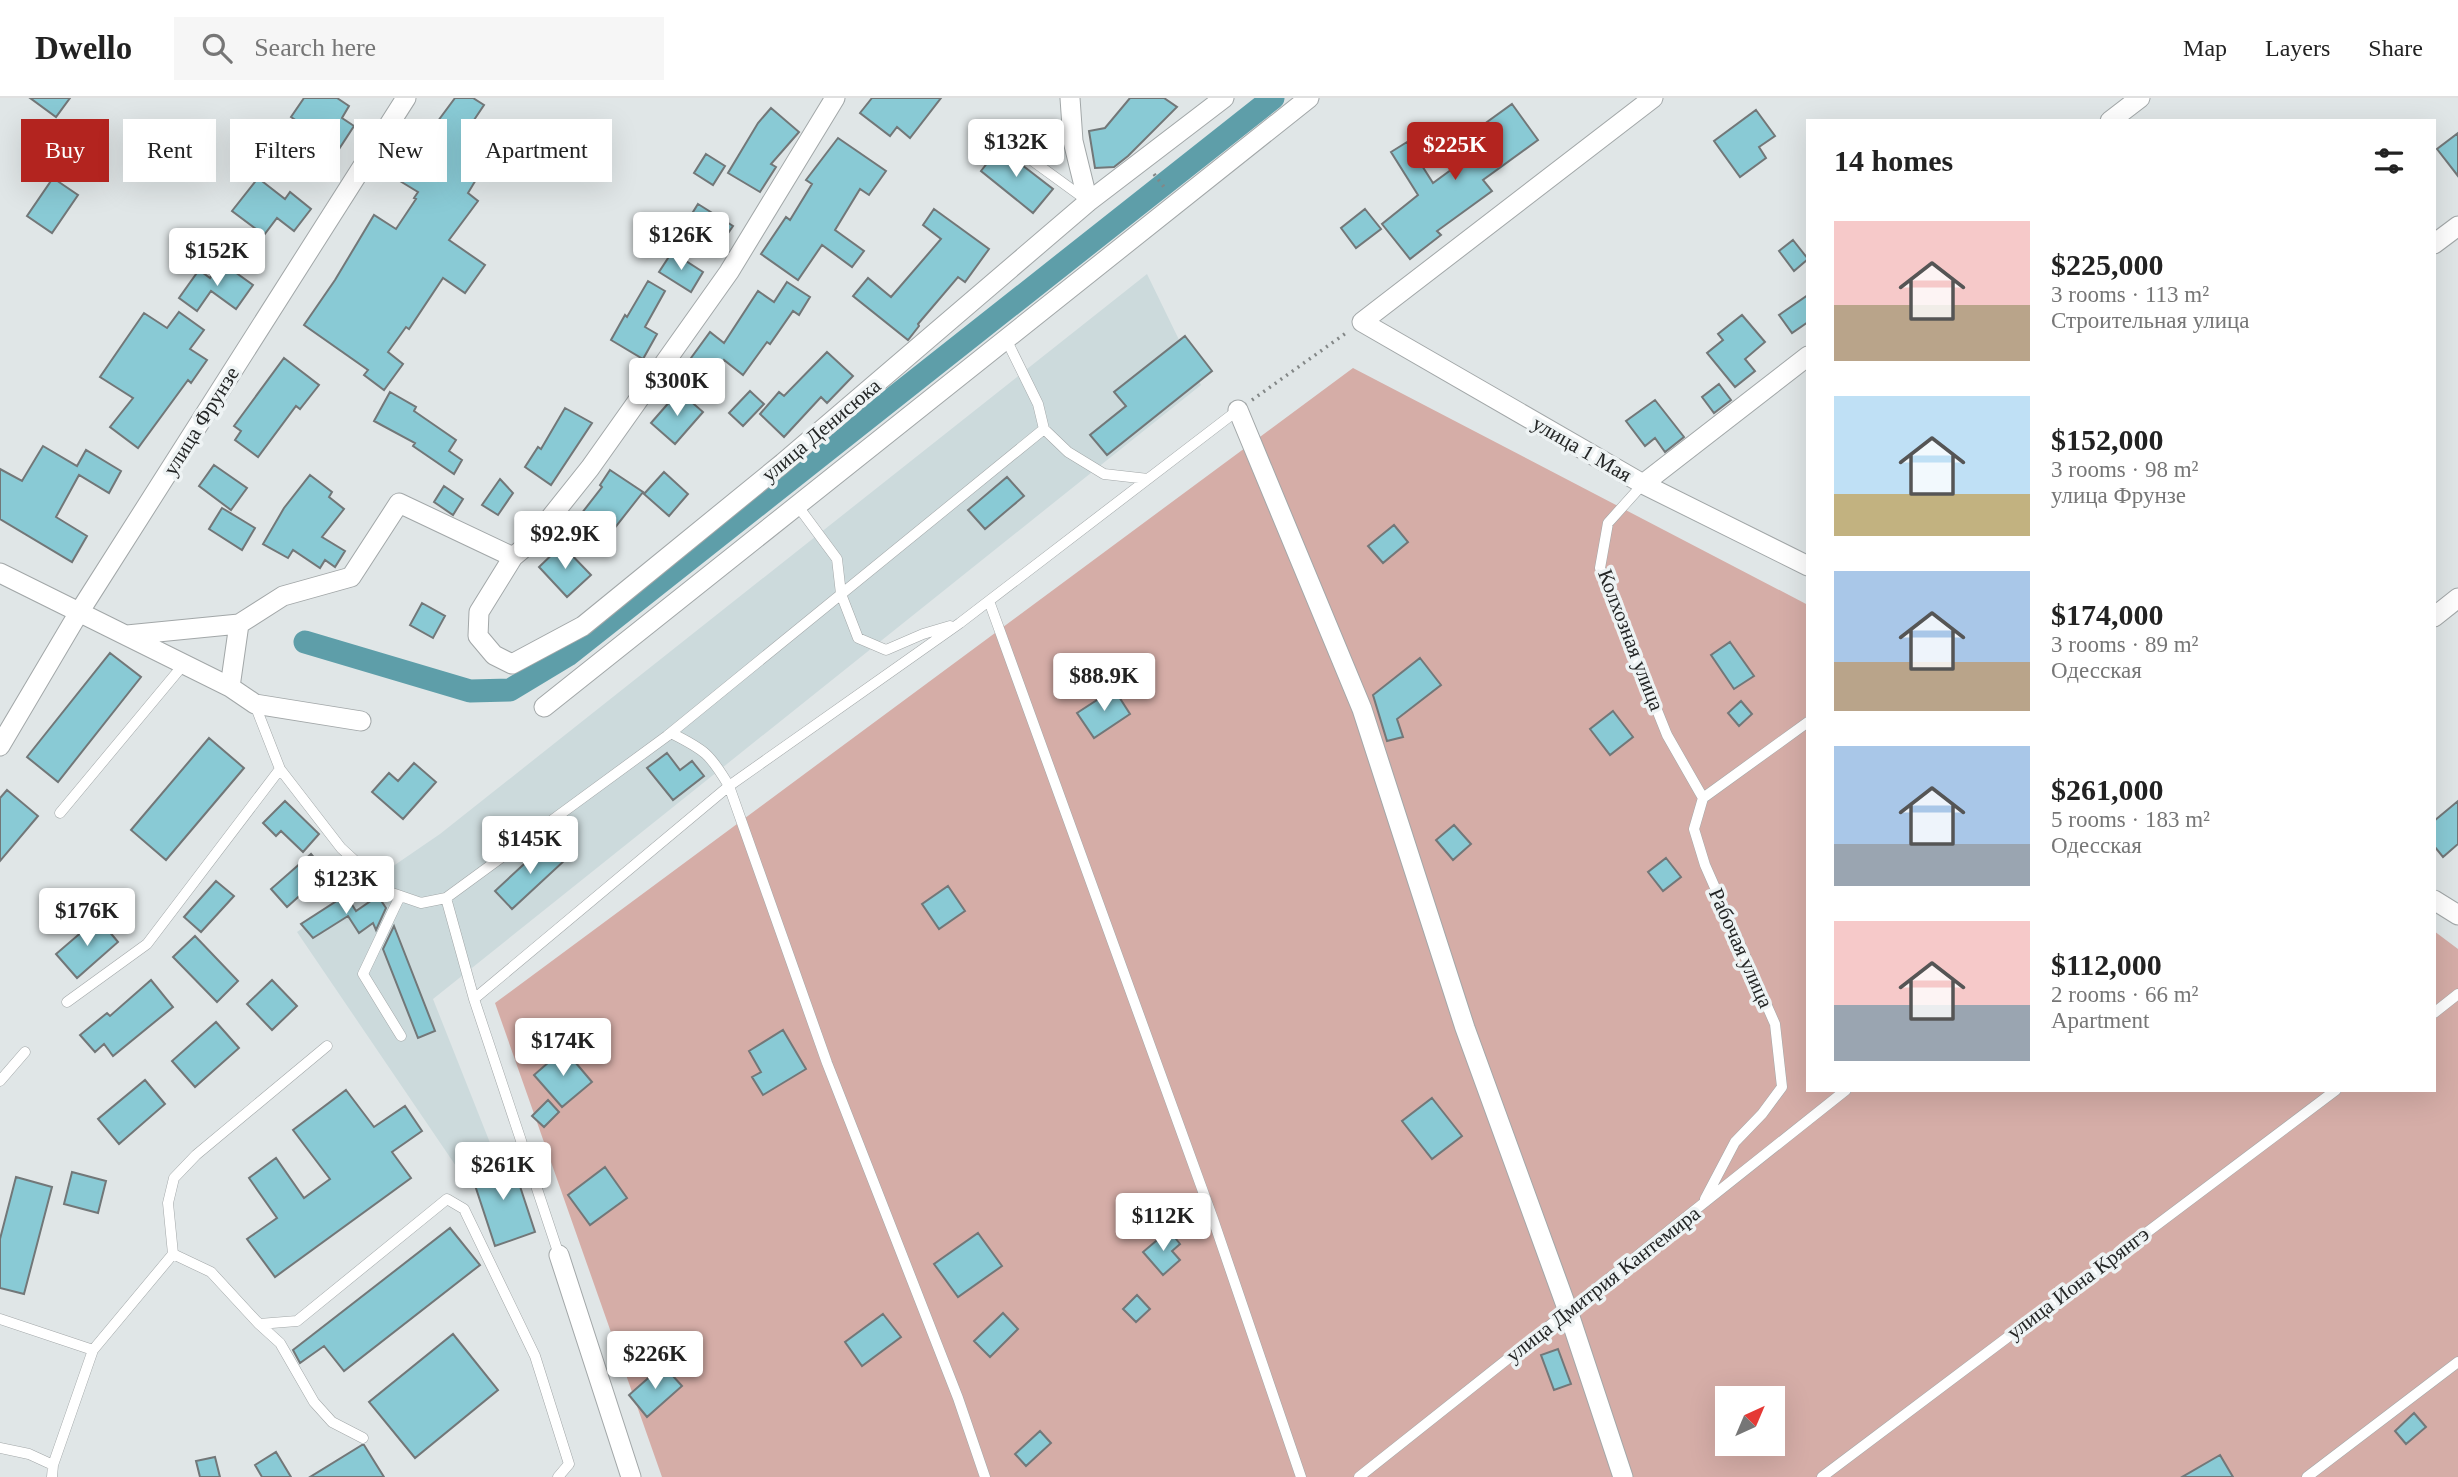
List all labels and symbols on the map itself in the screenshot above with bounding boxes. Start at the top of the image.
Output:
pin: $132K [967,120,1065,179]
pin: $225K [1406,122,1504,182]
pin: $126K [632,212,730,272]
pin: $152K [168,228,266,288]
pin: $300K [628,358,726,418]
street label: улица Фрунзе [158,362,244,480]
street label: улица Денисюка [757,373,886,487]
street label: улица 1 Мая [1528,411,1636,487]
pin: $92.9K [508,512,622,571]
street label: Колхозная улица [1593,566,1669,715]
pin: $88.9K [1047,654,1161,713]
pin: $145K [481,816,579,876]
pin: $123K [297,856,395,916]
street label: Рабочая улица [1704,885,1778,1012]
pin: $176K [38,888,136,948]
pin: $174K [514,1018,612,1078]
pin: $261K [454,1142,552,1202]
pin: $112K [1114,1194,1212,1253]
street label: улица Дмитрия Кантемира [1501,1201,1705,1367]
street label: улица Иона Крянгэ [2002,1222,2154,1344]
pin: $226K [606,1332,704,1391]
north arrow [1715,1386,1785,1456]

